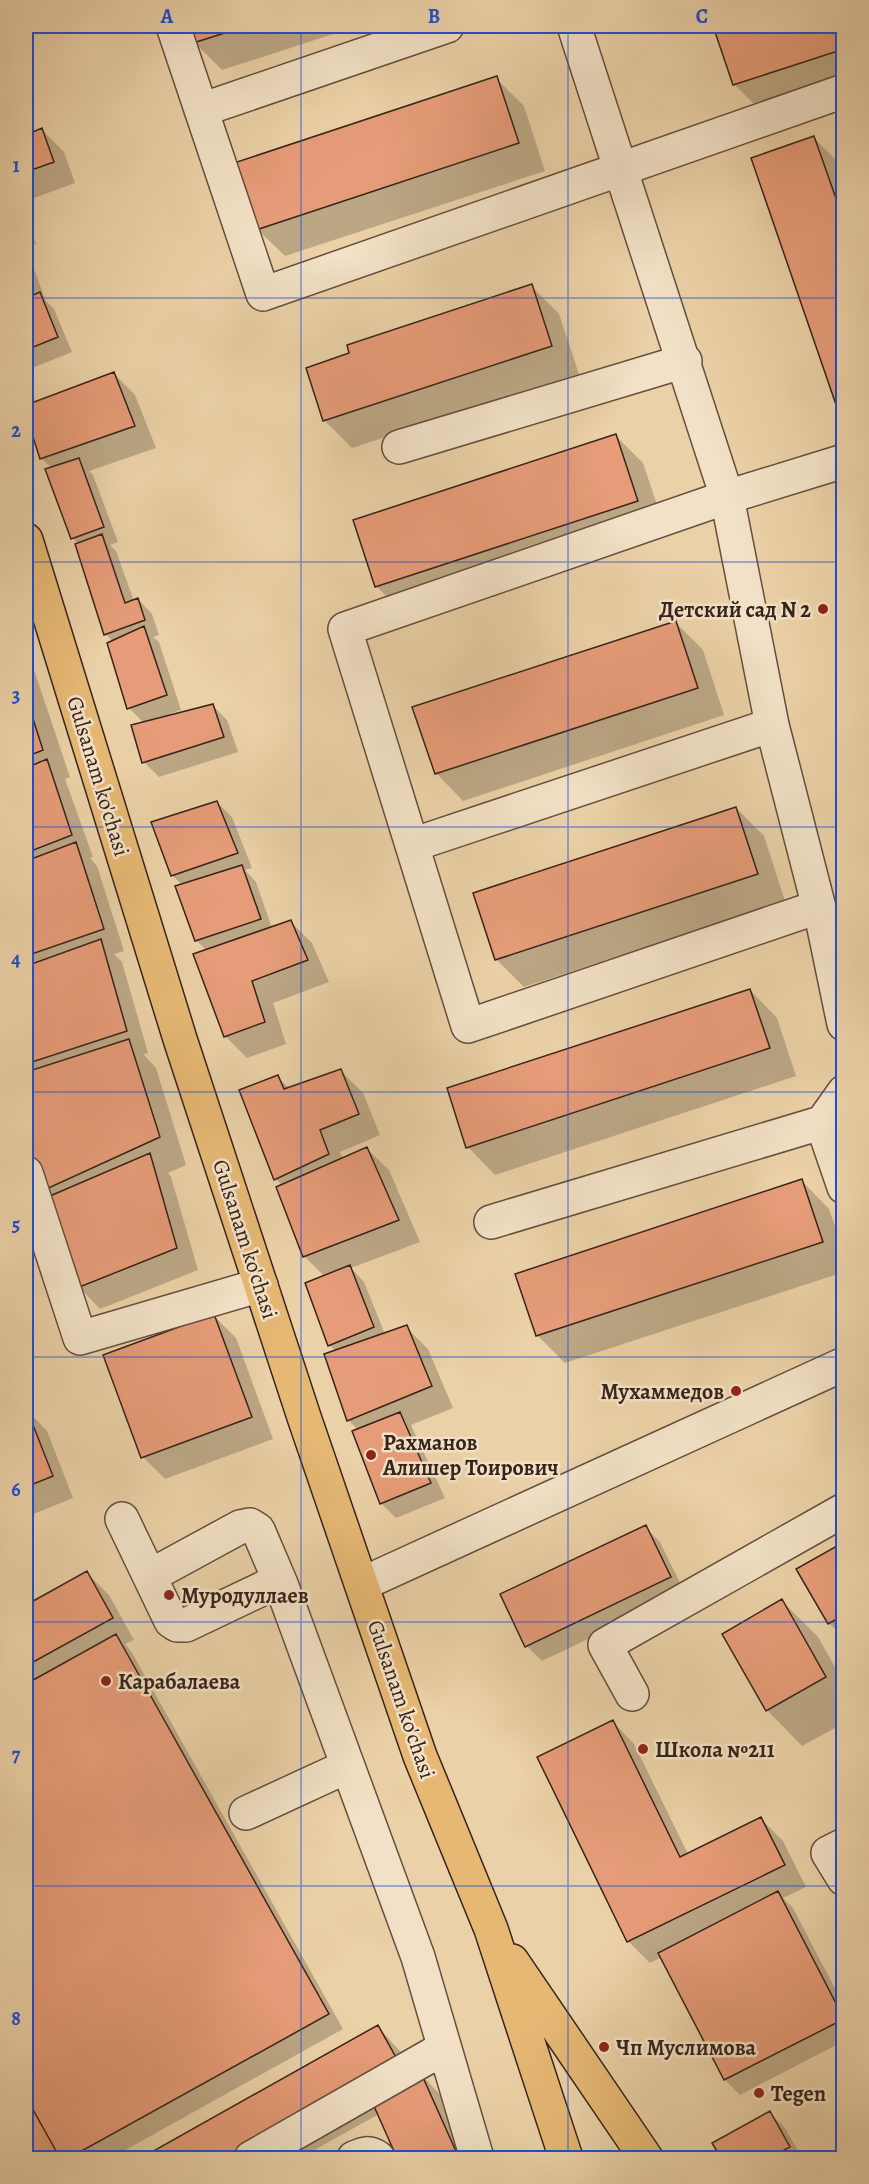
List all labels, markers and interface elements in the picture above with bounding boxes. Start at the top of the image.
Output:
text: A [160,3,174,30]
text: B [428,3,440,30]
text: C [696,3,708,30]
text: 1 [12,152,20,179]
text: 2 [11,417,21,444]
place label: Детский сад N 2 [659,595,811,625]
marker: Детский сад N 2 [816,602,830,616]
text: 3 [12,682,20,709]
street label: Gulsanam ko'chasi [59,693,137,860]
text: 4 [11,946,21,973]
street label: Gulsanam ko'chasi [205,1156,285,1323]
text: 5 [12,1211,20,1238]
place label: Мухаммедов [600,1377,724,1407]
marker: Мухаммедов [729,1384,743,1398]
place label: Рахманов Алишер Тоирович [382,1428,559,1483]
marker: Рахманов Алишер Тоирович [364,1448,378,1462]
text: 6 [11,1476,21,1503]
place label: Муродуллаев [181,1581,309,1611]
marker: Муродуллаев [162,1588,176,1602]
street label: Gulsanam ko'chasi [360,1616,442,1783]
place label: Карабалаева [118,1667,241,1697]
marker: Карабалаева [99,1674,113,1688]
place label: Школа №211 [655,1735,775,1765]
text: 7 [12,1741,21,1768]
marker: Школа №211 [636,1742,650,1756]
text: 8 [11,2005,21,2032]
place label: Чп Муслимова [616,2033,756,2063]
marker: Чп Муслимова [597,2040,611,2054]
place label: Tegen [771,2079,826,2109]
marker: Tegen [752,2086,766,2100]

